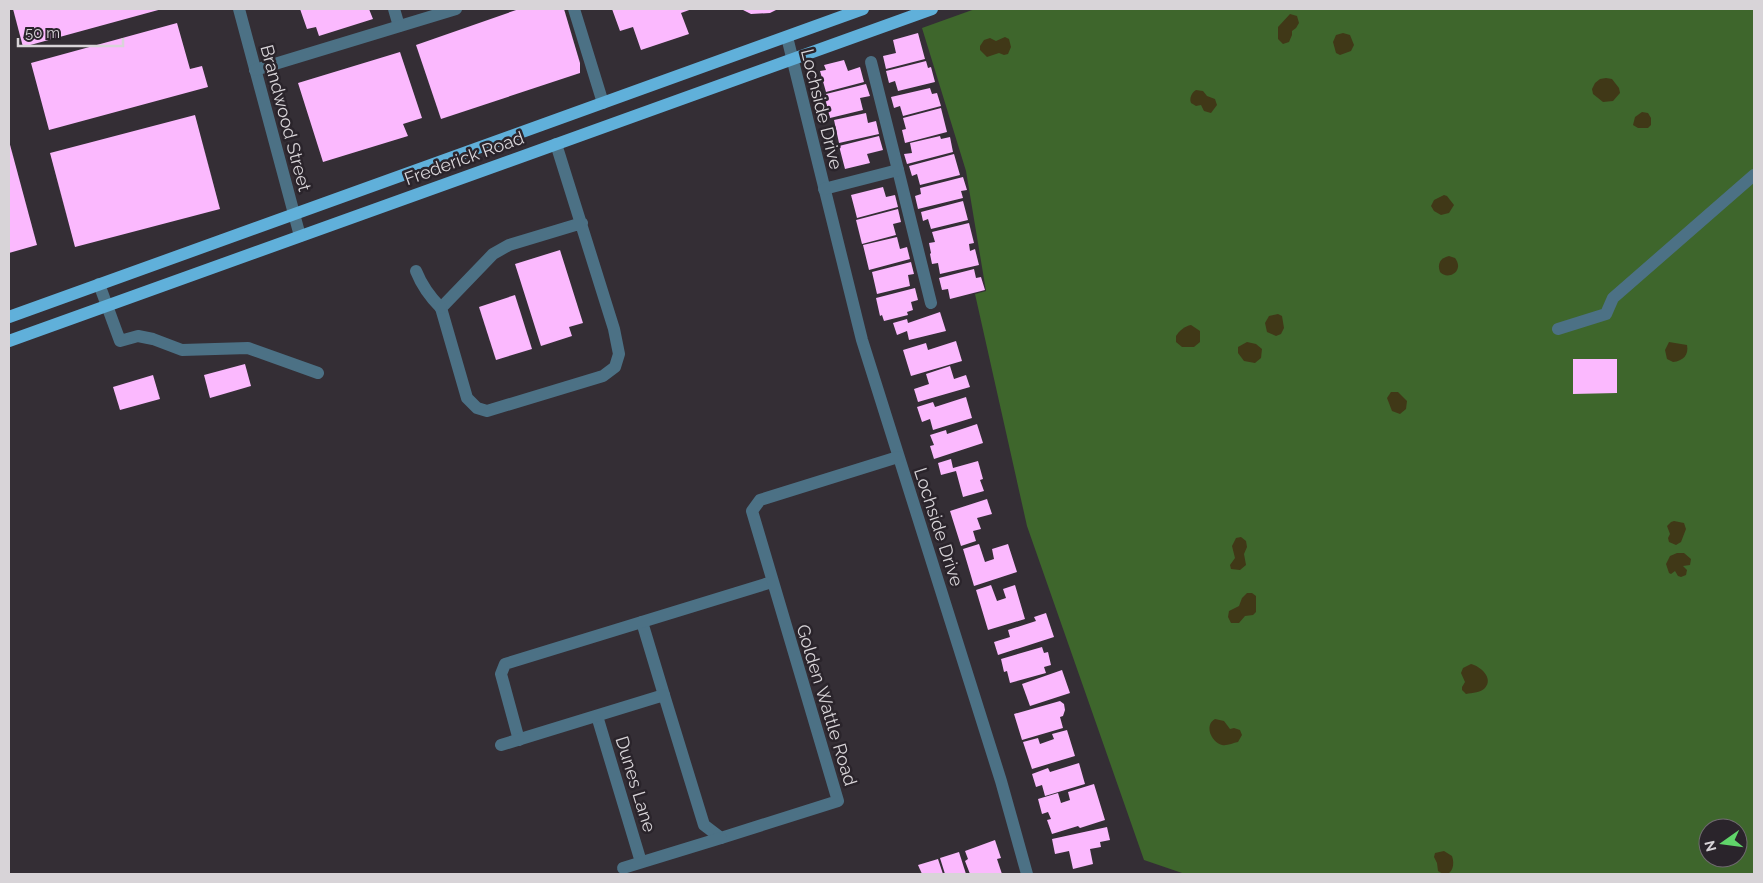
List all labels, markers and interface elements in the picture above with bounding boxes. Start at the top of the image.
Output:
scale bar [18,15,122,47]
text: 50 m [25,24,60,42]
street label: Brandwood Street [256,42,316,194]
street label: Lochside Drive [797,47,847,172]
street label: Frederick Road [401,127,527,189]
street label: Lochside Drive [910,465,968,589]
street label: Golden Wattle Road [792,622,862,788]
street label: Dunes Lane [611,733,661,835]
north arrow [1698,818,1748,868]
text: N [1701,839,1719,853]

